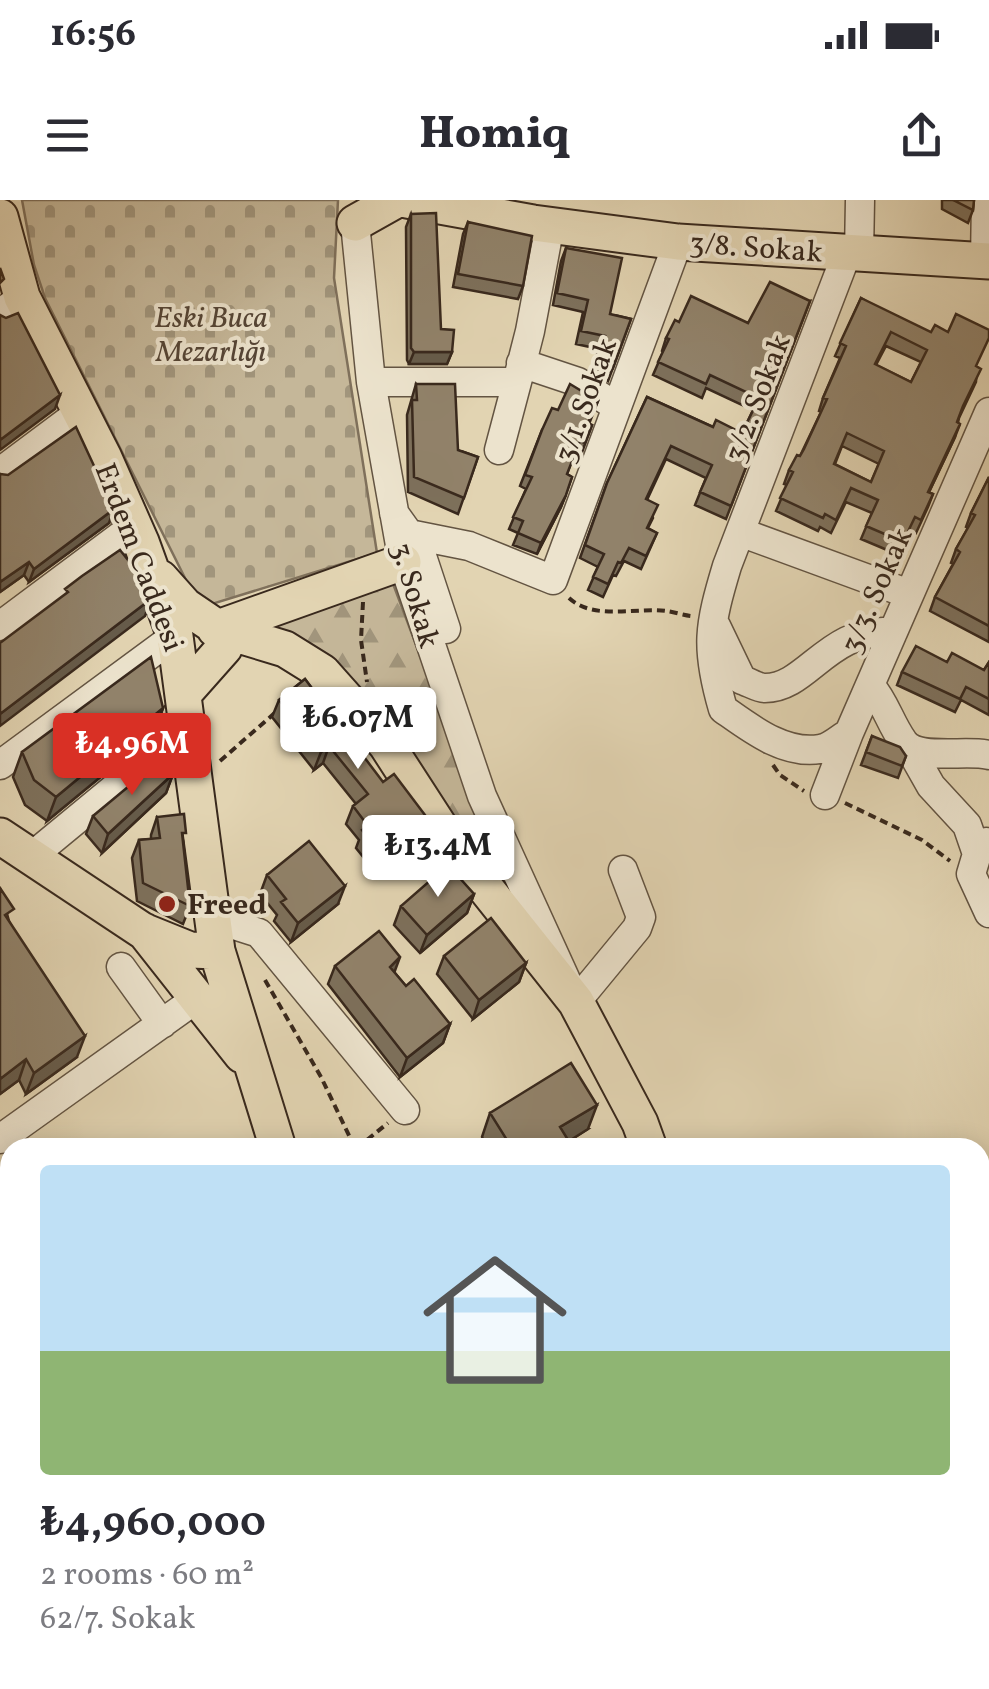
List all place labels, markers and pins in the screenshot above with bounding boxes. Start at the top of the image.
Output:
pin: ₺6.07M [277,687,439,772]
pin: ₺4.96M [51,713,213,798]
pin: ₺13.4M [357,815,519,900]
place label: Freed [187,885,267,927]
marker: Freed [156,893,178,915]

